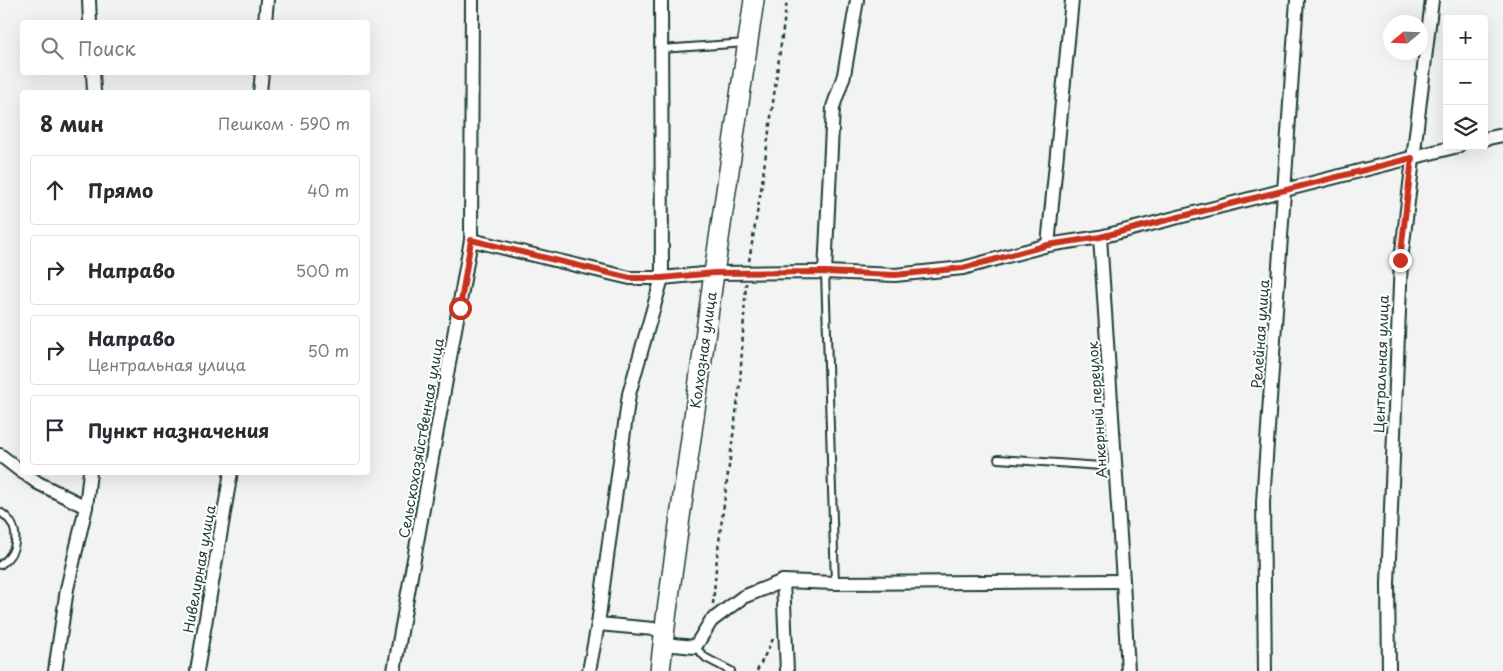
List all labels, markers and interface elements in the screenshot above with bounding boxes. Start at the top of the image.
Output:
north arrow [1383,15,1428,60]
map controls [1443,15,1488,150]
button: + [1443,15,1488,60]
search box [20,20,370,75]
icon: search [38,34,66,62]
text: Поиск [78,34,136,62]
button: − [1443,60,1488,105]
button: layers [1443,105,1488,150]
text: 8 мин [40,107,104,139]
text: Пешком · 590 m [218,111,350,135]
icon: ahead [41,176,69,204]
text: Прямо [88,176,153,204]
text: 40 m [307,178,349,202]
route end [1389,249,1412,272]
icon: right [41,256,69,284]
text: Направо [88,256,175,284]
text: 500 m [296,258,349,282]
street label: Релейная улица [1246,278,1274,389]
street label: Колхозная улица [684,290,722,410]
street label: Центральная улица [1368,294,1394,433]
route start [449,297,472,320]
text: Направо [88,324,175,352]
icon: right [41,336,69,364]
street label: Сельскохозяйственная улица [393,336,449,540]
text: 50 m [308,338,349,362]
street label: Анкерный переулок [1082,340,1112,479]
text: Центральная улица [88,352,246,376]
icon: arrive [41,416,69,444]
text: Пункт назначения [88,416,269,444]
street label: Нивелирная улица [177,503,221,635]

